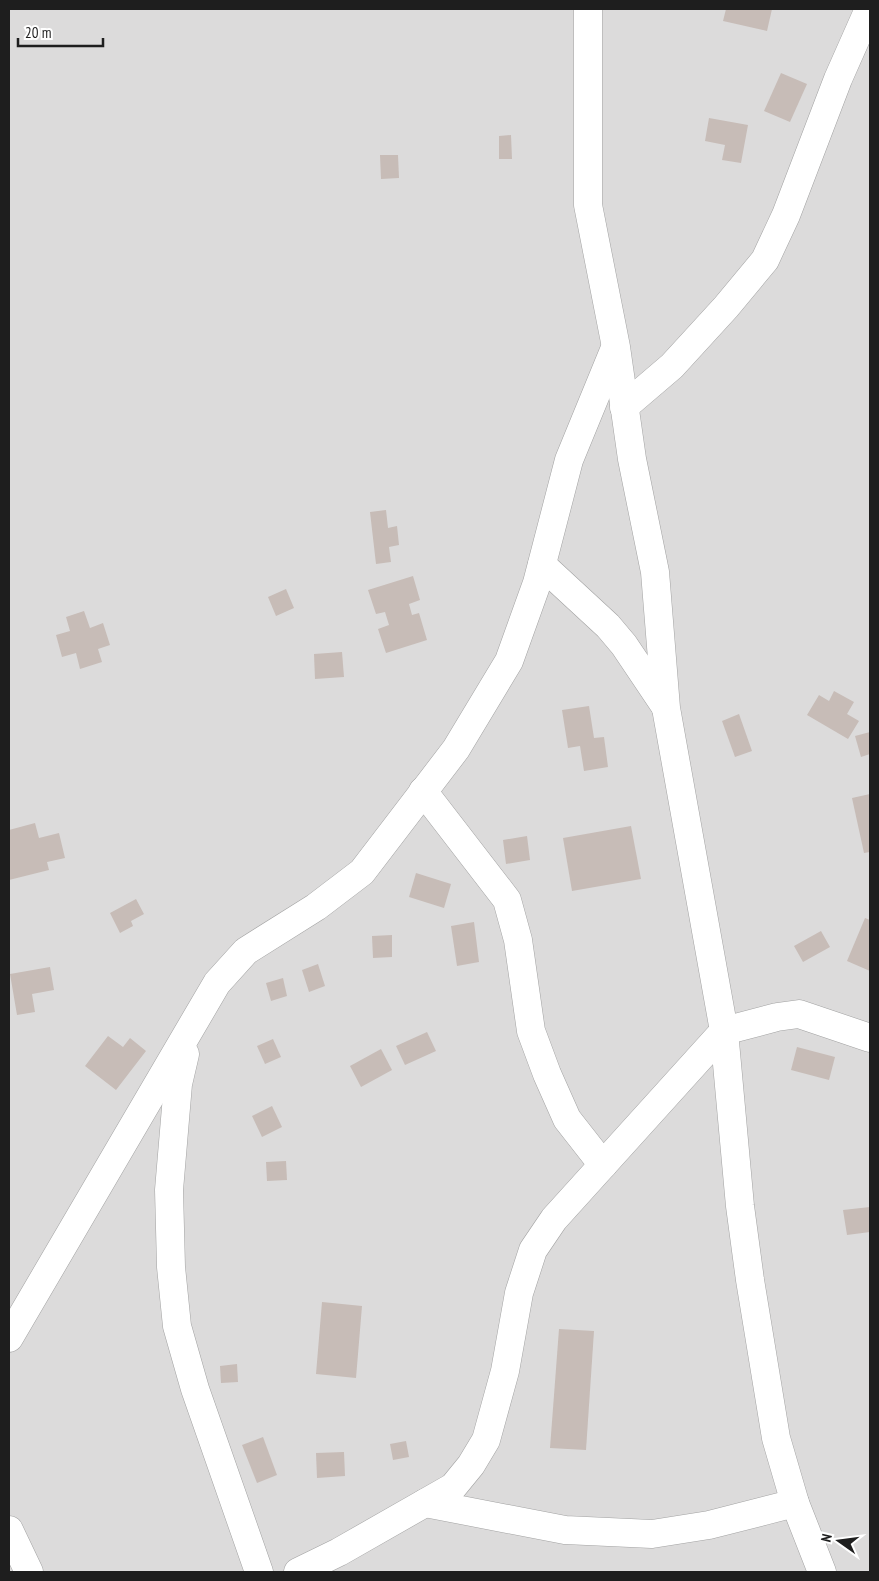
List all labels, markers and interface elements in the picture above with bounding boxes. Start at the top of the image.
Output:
scale bar [18,15,102,47]
text: 20 m [25,23,51,42]
north arrow [814,1516,864,1566]
text: N [817,1532,836,1544]

